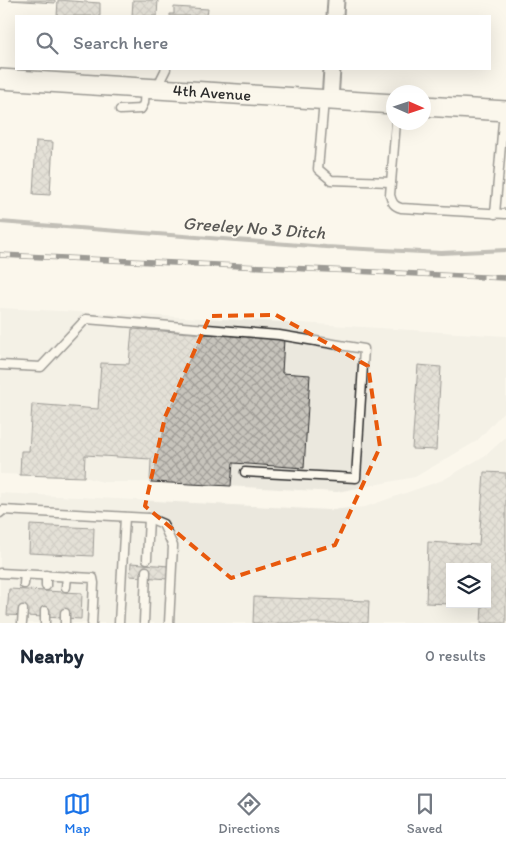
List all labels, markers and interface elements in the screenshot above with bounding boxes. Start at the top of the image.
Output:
search box [15,15,491,70]
icon: search [33,29,61,57]
text: Search here [73,31,168,54]
street label: 4th Avenue [172,80,252,105]
north arrow [386,85,431,130]
water label: Greeley No 3 Ditch [182,212,326,244]
map controls [446,563,491,608]
button: layers [446,563,491,608]
text: Nearby [20,643,84,668]
text: 0 results [425,646,486,665]
tab: Map [63,790,91,837]
tab: Directions [218,790,280,837]
tab: Saved [407,790,443,837]

